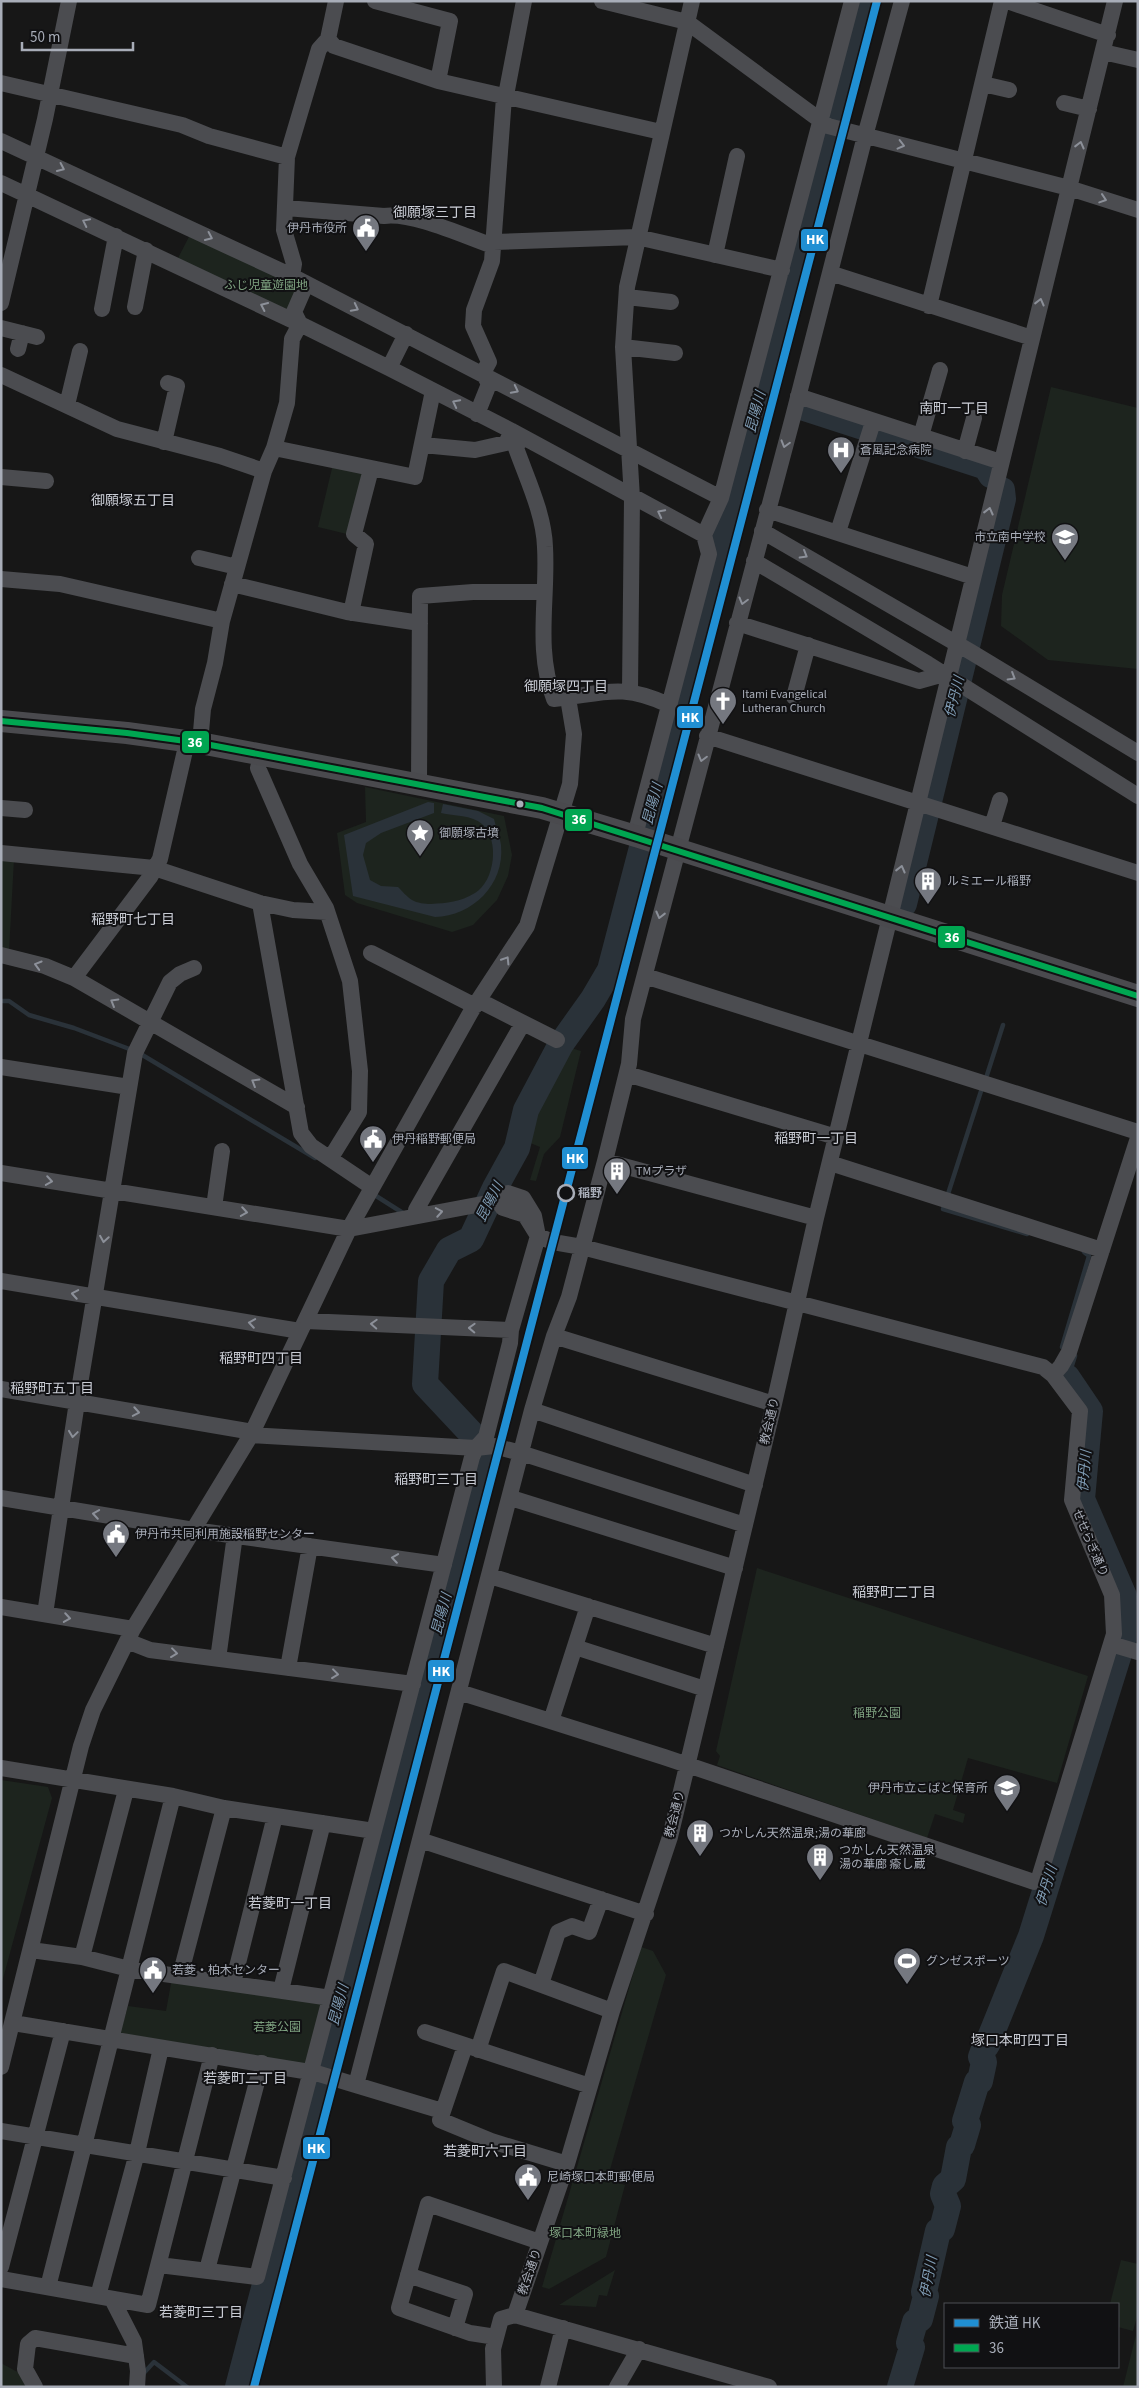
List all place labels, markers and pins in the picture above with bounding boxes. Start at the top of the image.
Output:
public building icon: 伊丹市役所 [351,213,381,252]
place label: 伊丹市役所 [287,220,347,237]
hospital icon: 蒼風記念病院 [826,435,856,474]
place label: 蒼風記念病院 [860,442,932,459]
school or university icon: 市立南中学校 [1050,522,1080,561]
place label: 市立南中学校 [974,529,1046,546]
church icon: Itami Evangelical Lutheran Church [708,686,738,725]
place label: Itami Evangelical Lutheran Church [742,686,827,717]
unlabelled marker [515,799,525,809]
place icon: 御願塚古墳 [405,818,435,857]
place label: 御願塚古墳 [439,825,499,842]
building icon: ルミエール稲野 [913,866,943,905]
place label: ルミエール稲野 [947,873,1031,890]
public building icon: 伊丹稲野郵便局 [358,1124,388,1163]
place label: 伊丹稲野郵便局 [392,1131,476,1148]
building icon: TMプラザ [602,1156,632,1195]
place label: TMプラザ [636,1163,687,1180]
marker: 稲野 [557,1184,575,1202]
place label: 稲野 [578,1185,602,1202]
public building icon: 伊丹市共同利用施設稲野センター [101,1519,131,1558]
place label: 伊丹市共同利用施設稲野センター [135,1526,315,1543]
school or university icon: 伊丹市立こばと保育所 [992,1773,1022,1812]
place label: 伊丹市立こばと保育所 [868,1780,988,1797]
building icon: つかしん天然温泉;湯の華廊 [685,1818,715,1857]
place label: つかしん天然温泉;湯の華廊 [719,1825,866,1842]
building icon: つかしん天然温泉 湯の華廊 瘉し蔵 [805,1842,835,1881]
place label: つかしん天然温泉 湯の華廊 瘉し蔵 [839,1842,935,1873]
sports icon: グンゼスポーツ [892,1946,922,1985]
place label: グンゼスポーツ [926,1953,1010,1970]
public building icon: 若菱・柏木センター [138,1955,168,1994]
place label: 若菱・柏木センター [172,1962,280,1979]
public building icon: 尼崎塚口本町郵便局 [513,2162,543,2201]
place label: 尼崎塚口本町郵便局 [547,2169,655,2186]

